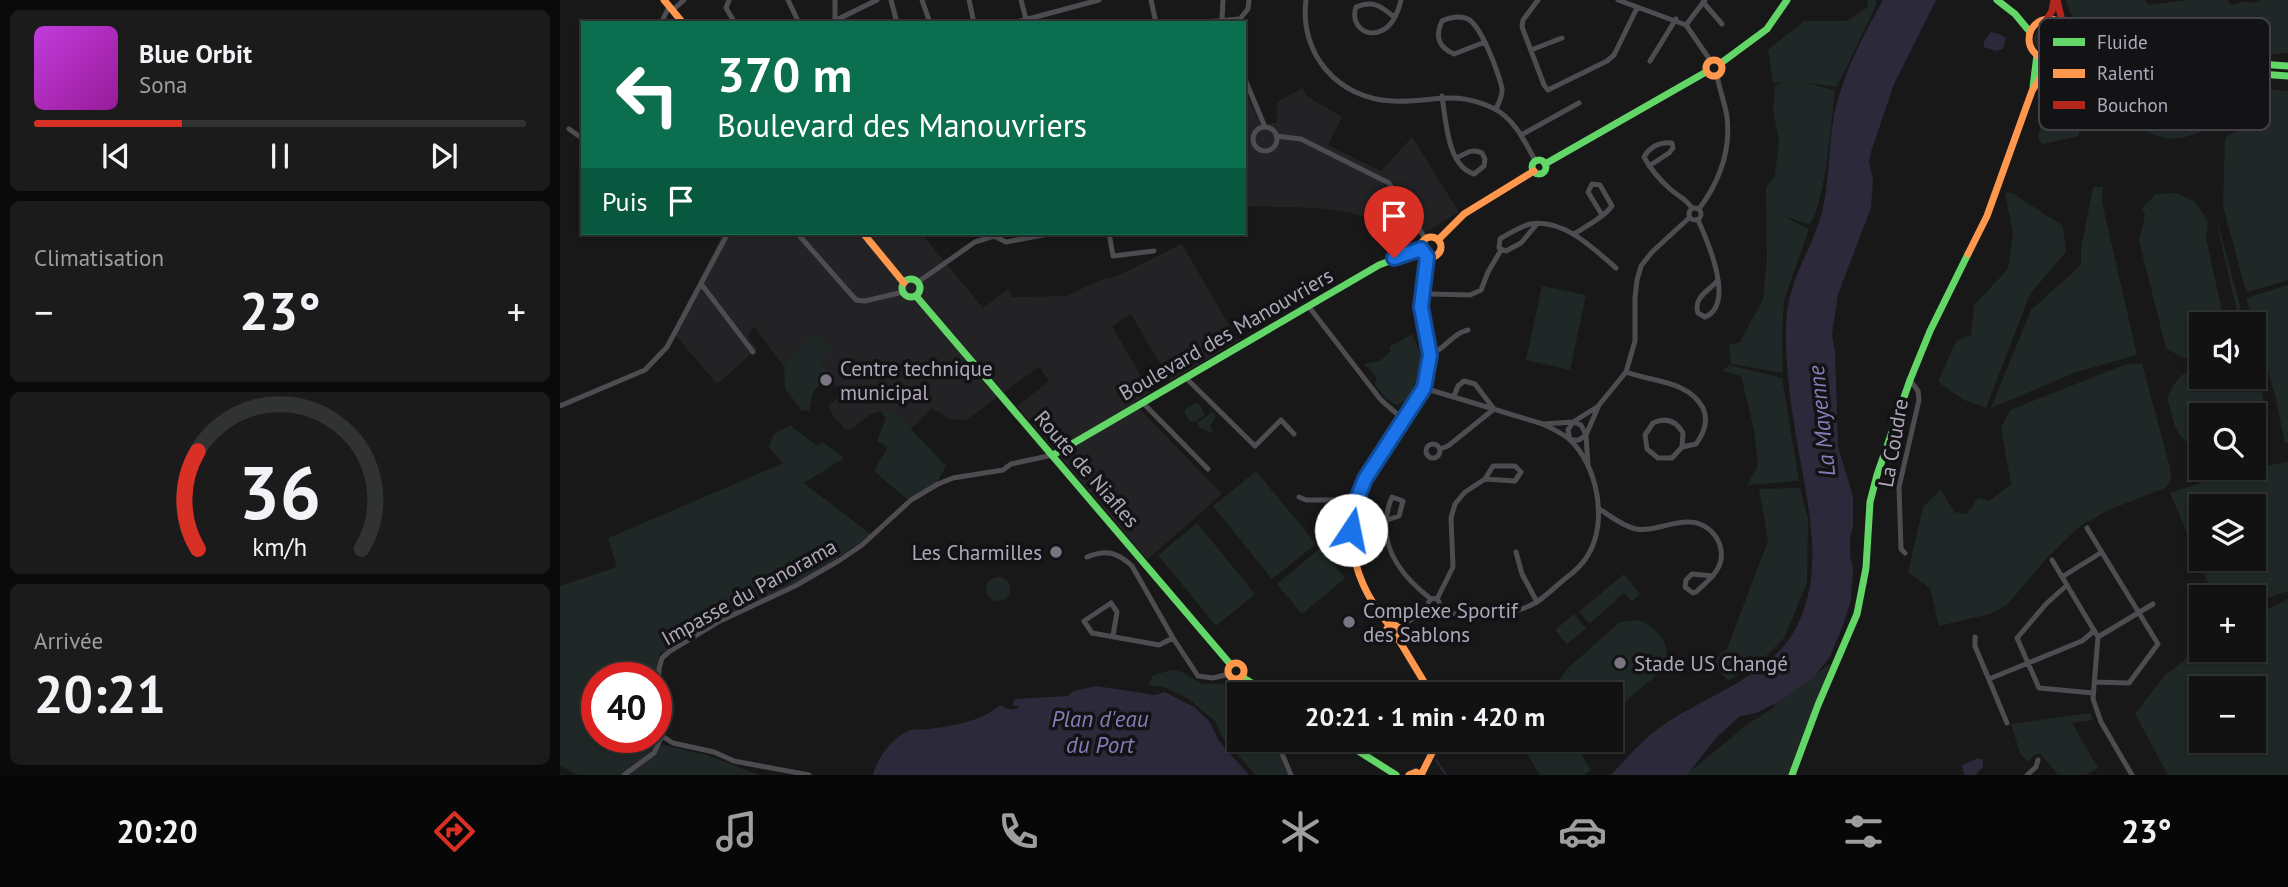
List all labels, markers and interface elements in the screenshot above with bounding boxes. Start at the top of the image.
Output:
legend [2039,18,2270,130]
text: Fluide [2097,30,2148,54]
text: Blue Orbit [139,37,252,70]
text: 370 m [717,42,852,106]
icon: left [602,49,693,140]
text: Ralenti [2097,61,2155,85]
text: Sona [139,70,188,99]
text: Bouchon [2097,93,2168,117]
text: Boulevard des Manouvriers [717,104,1087,146]
icon: previous [97,137,135,175]
icon: pause [261,137,299,175]
icon: next [425,137,463,175]
icon: arrive [662,182,700,220]
text: Puis [602,185,648,218]
pin [1364,186,1424,258]
icon: arrive [1375,197,1413,235]
text: Climatisation [34,243,164,272]
street label: Boulevard des Manouvriers [1114,262,1338,406]
text: 23° [239,277,321,344]
text: − [34,287,53,336]
text: + [507,287,526,336]
map controls [2189,312,2266,753]
button: sound [2189,312,2266,389]
place label: Centre technique municipal [840,355,993,406]
water label: La Mayenne [1801,364,1841,478]
marker: Centre technique municipal [818,372,834,388]
street label: La Coudre [1872,397,1914,489]
button: search [2189,403,2266,480]
street label: Route de Niafles [1029,405,1145,533]
text: 36 [239,445,321,539]
position arrow [1314,493,1388,567]
button: layers [2189,494,2266,571]
text: km/h [253,531,307,563]
street label: Impasse du Panorama [657,533,841,651]
place label: Les Charmilles [912,539,1042,566]
marker: Les Charmilles [1048,544,1064,560]
button: + [2189,585,2266,662]
place label: Complexe Sportif des Sablons [1363,597,1519,648]
marker: Complexe Sportif des Sablons [1341,614,1357,630]
text: Arrivée [34,626,103,655]
place label: Stade US Changé [1634,650,1788,677]
marker: Stade US Changé [1612,655,1628,671]
text: 20:21 [34,660,166,727]
speed limit sign: 40 [581,662,672,753]
button: − [2189,676,2266,753]
text: 20:21 · 1 min · 420 m [1305,700,1545,733]
water label: Plan d'eau du Port [1052,704,1149,759]
icon: directions [430,807,479,856]
icon: music [712,807,761,856]
icon: phone [994,807,1043,856]
icon: climate [1276,807,1325,856]
icon: car [1558,807,1607,856]
icon: filters [1839,807,1888,856]
text: 20:20 [116,810,198,852]
text: 23° [2121,810,2172,852]

